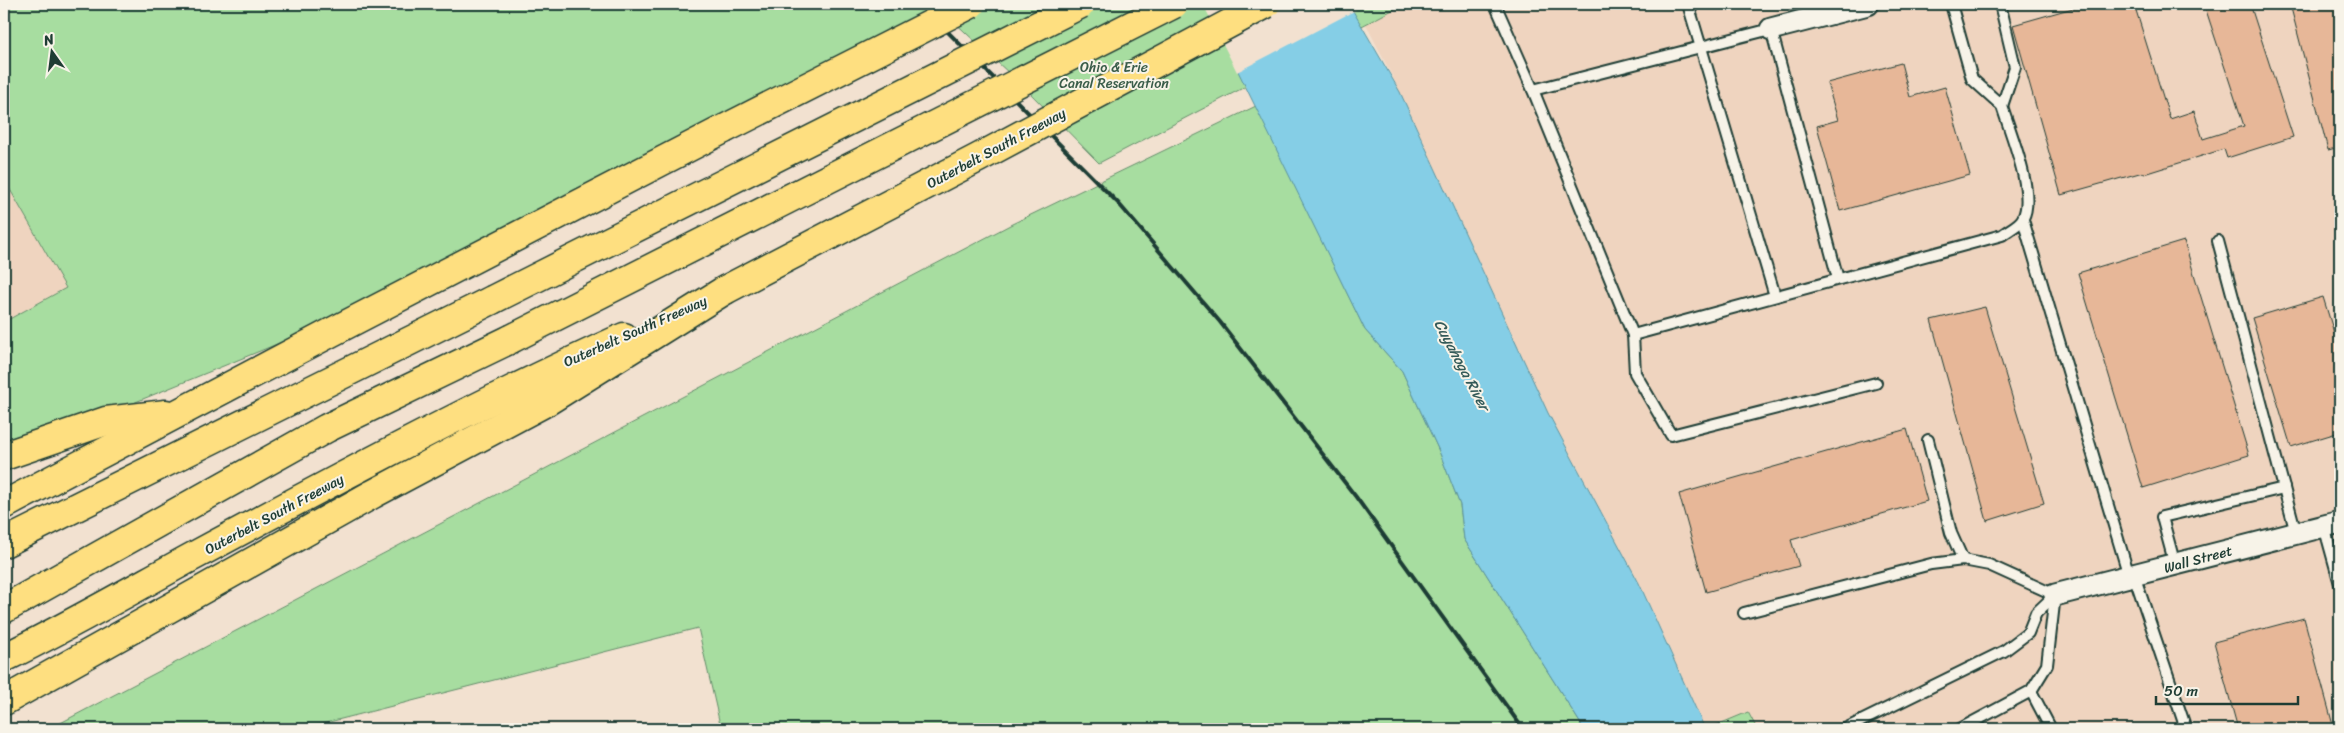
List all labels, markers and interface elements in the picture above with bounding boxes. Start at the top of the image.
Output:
text: N [40,26,57,53]
north arrow [28,28,78,78]
park label: Ohio & Erie Canal Reservation [1059,55,1169,96]
street label: Outerbelt South Freeway [922,101,1071,196]
street label: Outerbelt South Freeway [559,288,712,374]
water label: Cuyahoga River [1427,314,1498,418]
street label: Outerbelt South Freeway [200,467,349,562]
street label: Wall Street [2161,538,2235,581]
scale bar [2156,673,2299,705]
text: 50 m [2164,678,2199,704]

